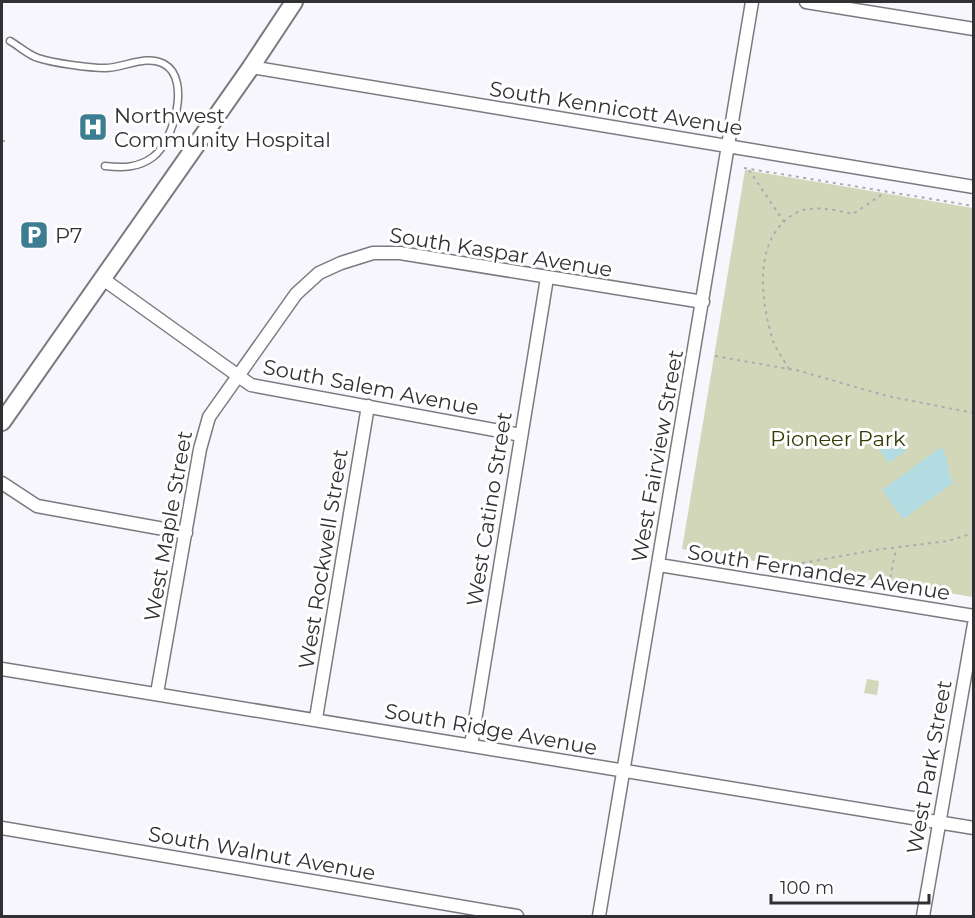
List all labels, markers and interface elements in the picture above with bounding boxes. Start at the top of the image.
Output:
street label: South Kennicott Avenue [488,76,744,140]
place label: Northwest Community Hospital [114,103,331,152]
hospital icon: Northwest Community Hospital [77,111,109,143]
parking icon: P7 [18,219,50,251]
street label: South Kaspar Avenue [388,222,614,282]
place label: P7 [55,223,82,248]
street label: West Fairview Street [626,348,688,564]
street label: South Salem Avenue [261,354,481,420]
street label: West Catino Street [461,410,517,608]
park label: Pioneer Park [770,426,906,451]
street label: West Maple Street [139,429,197,623]
street label: West Rockwell Street [293,447,353,671]
street label: South Fernandez Avenue [686,539,952,605]
street label: West Park Street [901,678,957,856]
street label: South Ridge Avenue [383,698,599,760]
street label: South Walnut Avenue [146,821,378,885]
scale bar [771,867,928,905]
text: 100 m [780,877,834,899]

